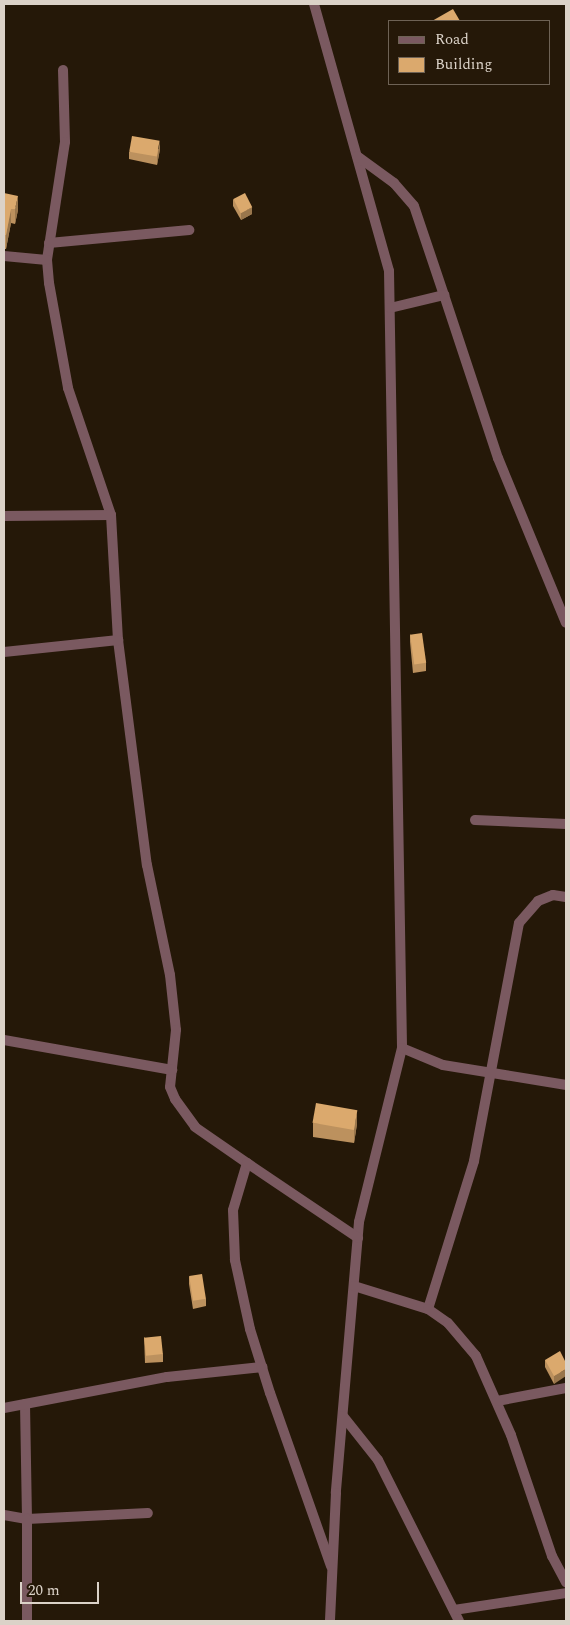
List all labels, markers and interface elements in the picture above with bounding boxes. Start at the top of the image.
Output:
legend [388,20,550,85]
text: Road [435,28,469,51]
text: Building [435,53,492,76]
scale bar [22,1572,101,1604]
text: 20 m [28,1579,60,1602]

